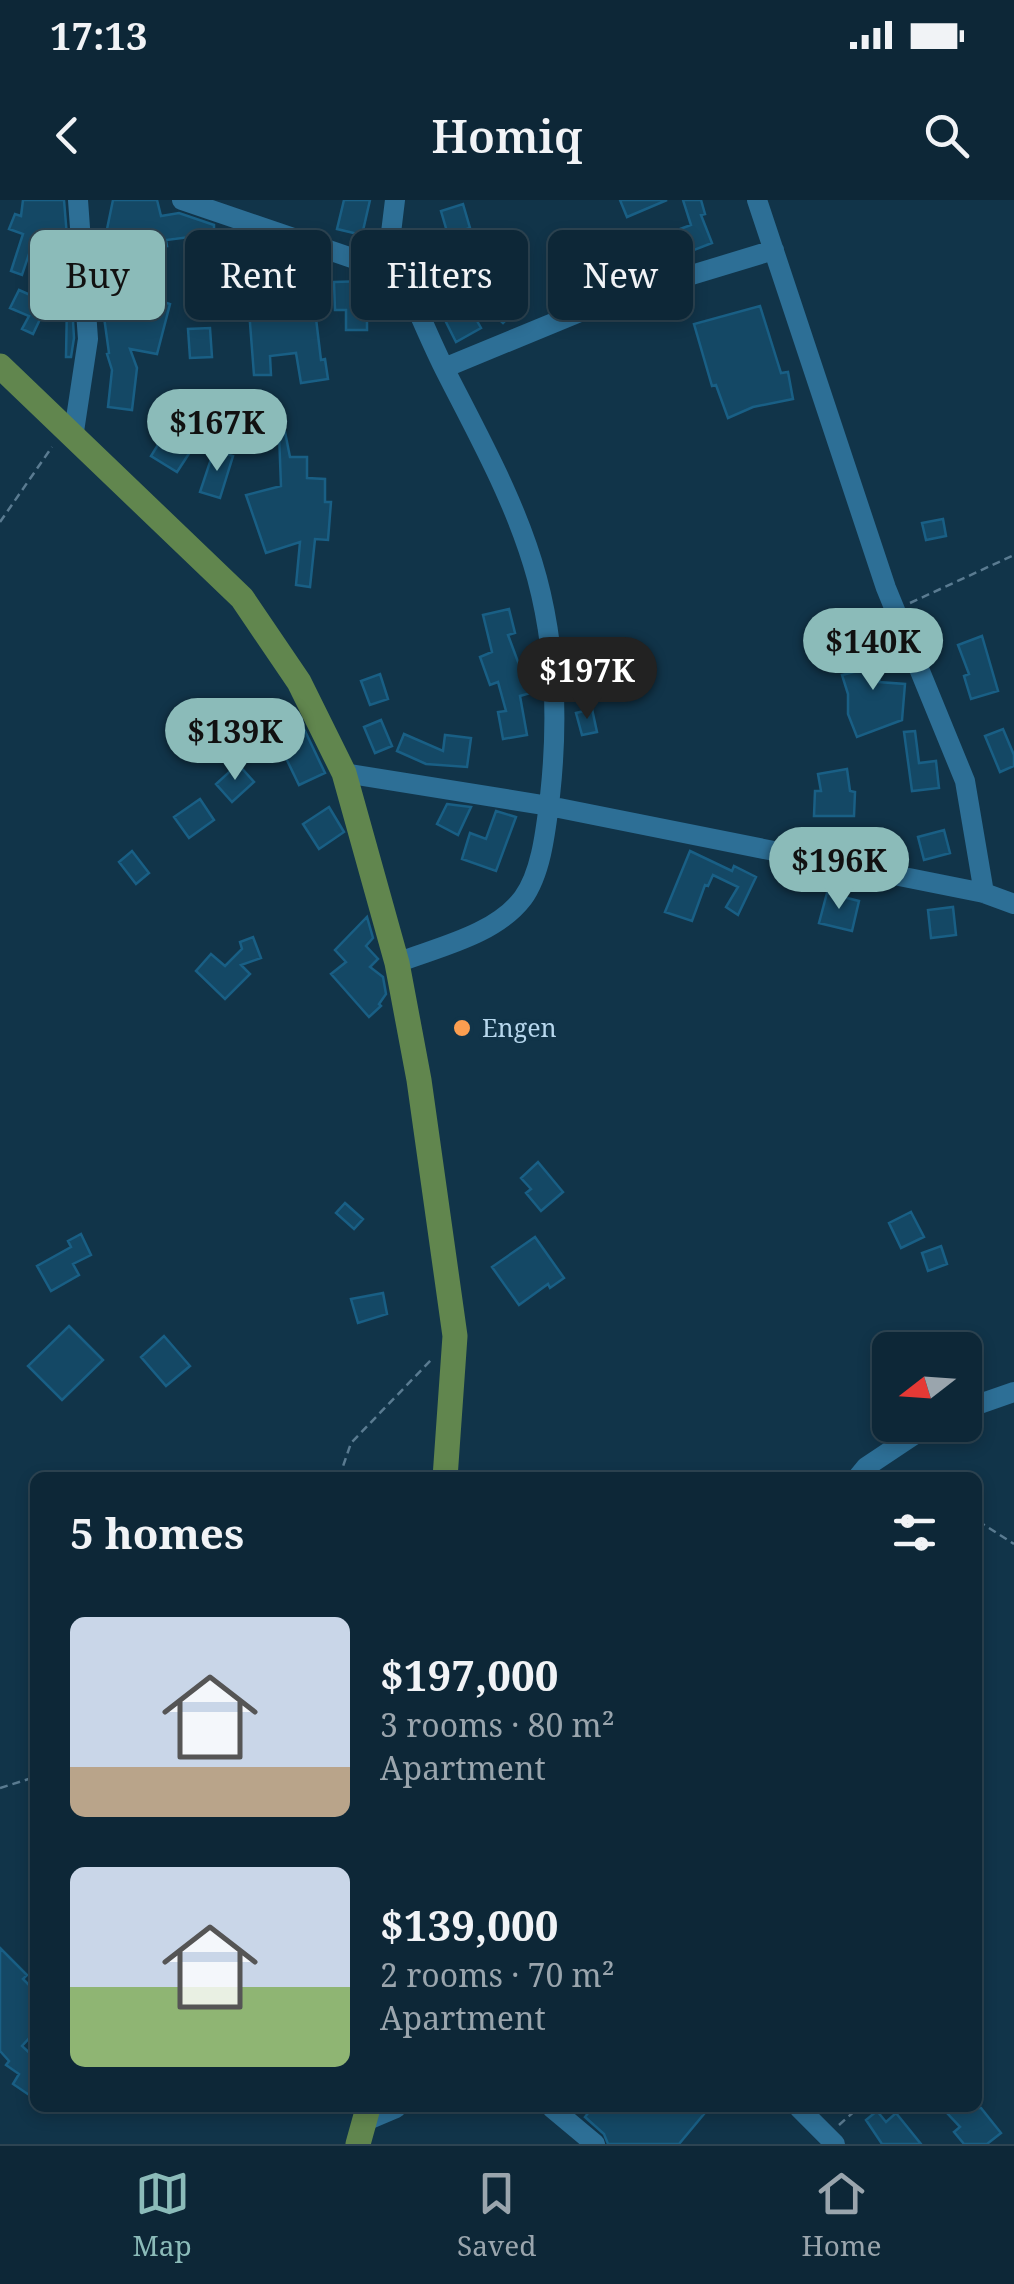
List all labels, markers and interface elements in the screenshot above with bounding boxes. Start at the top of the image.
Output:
text: 17:13 [50,9,147,61]
text: Homiq [432,105,582,166]
icon: back [40,108,95,163]
icon: search [919,108,974,163]
chip: Buy [30,230,165,320]
chip: Rent [185,230,331,320]
chip: Filters [351,230,528,320]
chip: New [548,230,693,320]
pin: $167K [147,389,287,474]
text: $167K [169,400,265,443]
pin: $140K [803,608,943,693]
text: $140K [825,619,921,662]
pin: $197K [517,637,657,722]
text: $197K [539,648,635,691]
pin: $139K [165,698,305,783]
text: $139K [187,709,283,752]
pin: $196K [769,827,909,912]
text: $196K [791,838,887,881]
place label: Engen [482,1010,557,1044]
marker: Engen [451,1017,473,1039]
north arrow [872,1332,982,1442]
map controls [872,1332,982,1442]
text: 5 homes [70,1504,244,1561]
icon: filters [887,1505,942,1560]
text: $197,000 [380,1646,558,1703]
icon: home [150,1657,270,1777]
text: 3 rooms · 80 m² [380,1703,615,1746]
text: Apartment [380,1746,546,1789]
text: $139,000 [380,1896,558,1953]
icon: home [150,1907,270,2027]
text: 2 rooms · 70 m² [380,1953,615,1996]
text: Apartment [380,1996,546,2039]
tab: Map [133,2166,192,2264]
tab: Saved [457,2166,536,2264]
tab: Home [802,2166,881,2264]

